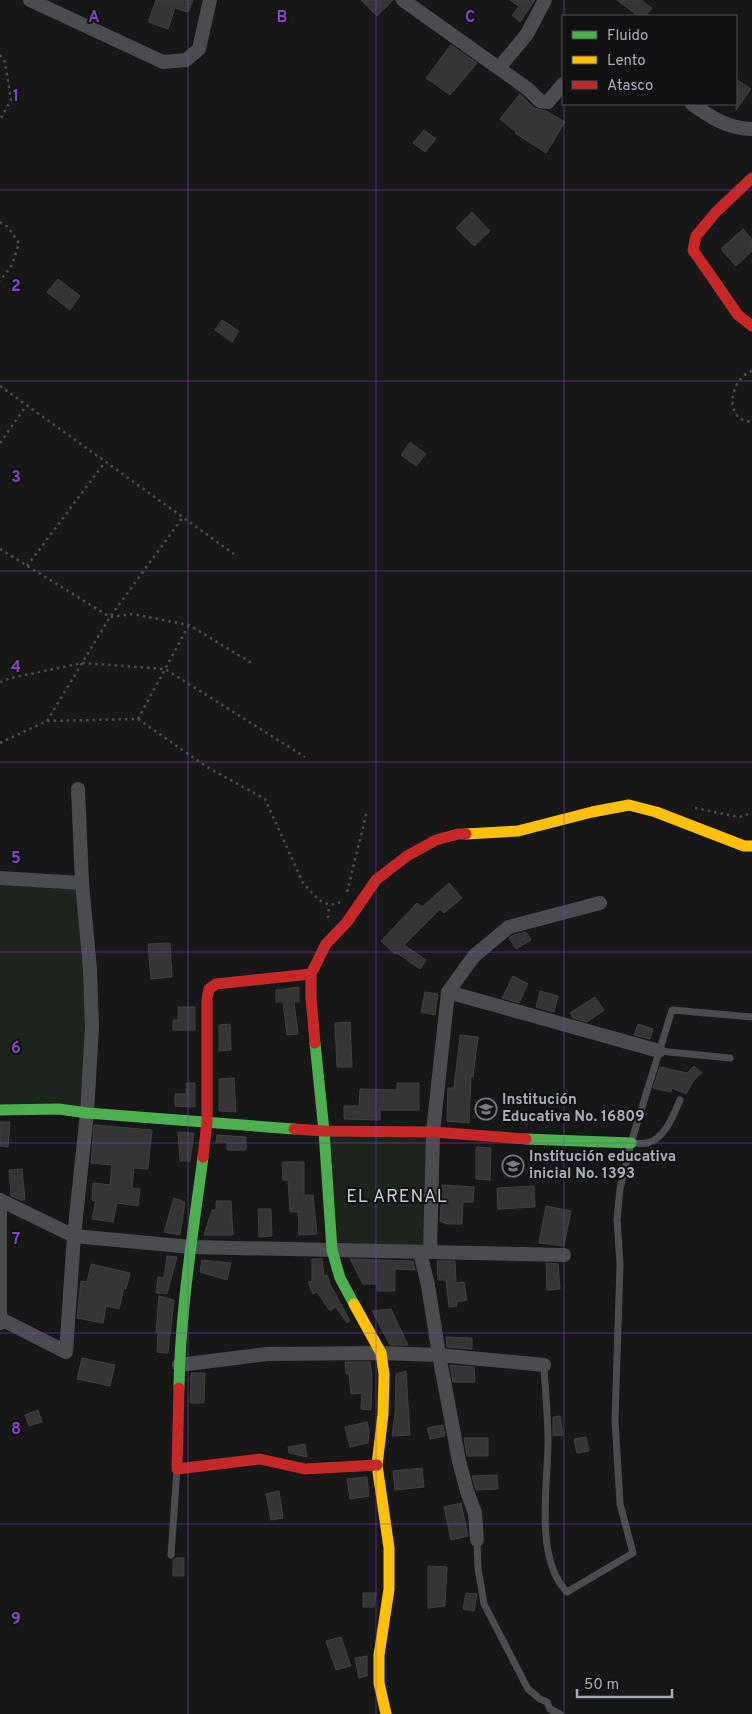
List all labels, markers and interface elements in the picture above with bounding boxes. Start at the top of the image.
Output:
text: A [88,8,100,28]
text: B [276,8,288,28]
text: C [465,8,475,28]
legend [562,15,737,105]
text: Fluido [607,27,648,46]
text: Lento [607,52,646,71]
text: Atasco [607,77,653,96]
text: 1 [13,87,19,107]
text: 2 [11,277,21,297]
text: 3 [11,468,21,488]
text: 4 [11,658,21,678]
text: 5 [11,849,21,869]
text: 6 [11,1039,21,1059]
place label: Institución Educativa No. 16809 [502,1091,644,1127]
school or university icon: Institución Educativa No. 16809 [474,1097,498,1121]
place label: Institución educativa inicial No. 1393 [529,1148,676,1184]
school or university icon: Institución educativa inicial No. 1393 [501,1154,525,1178]
district label: EL ARENAL [346,1186,448,1209]
text: 7 [12,1230,20,1250]
text: 8 [11,1420,21,1440]
text: 9 [11,1610,21,1630]
scale bar [577,1666,672,1698]
text: 50 m [584,1676,619,1695]

